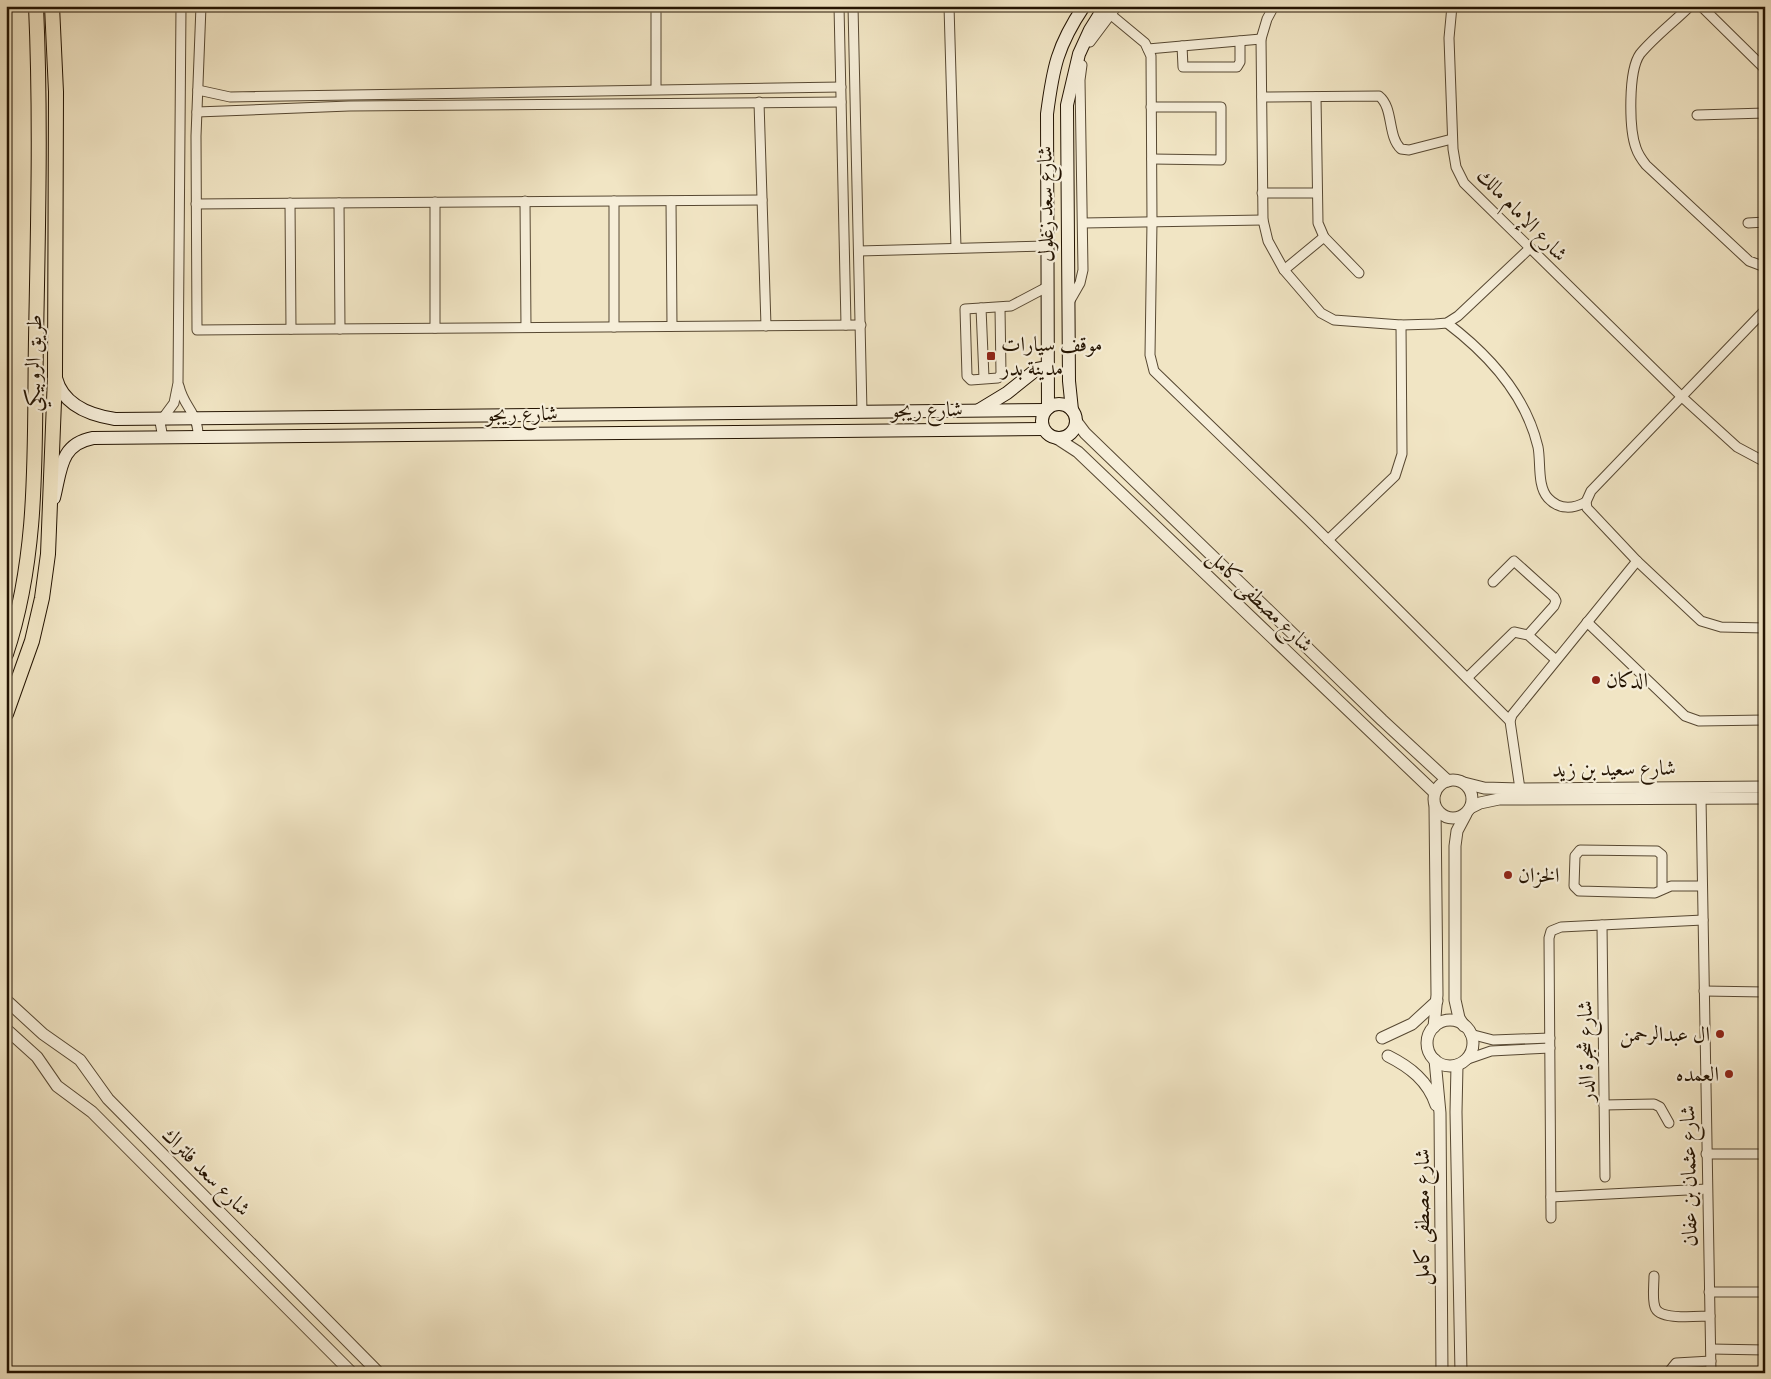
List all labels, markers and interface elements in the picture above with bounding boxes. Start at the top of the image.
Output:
street label: شارع سعد زغلول [1031,146,1065,262]
street label: شارع الإمام مالك [1468,163,1573,270]
street label: طريق الروبيكي [20,314,53,412]
place label: موقف سيارات مدينة بدر [999,331,1102,382]
marker: موقف سيارات مدينة بدر [985,350,997,362]
street label: شارع ريجو [889,396,963,428]
street label: شارع ريجو [484,400,558,432]
street label: شارع مصطفى كامل [1199,544,1319,661]
place label: الدكان [1606,667,1648,694]
marker: الدكان [1590,674,1602,686]
street label: شارع سعيد بن زيد [1552,754,1676,788]
place label: الخزان [1518,862,1560,889]
marker: الخزان [1502,869,1514,881]
street label: شارع شجرة الدر [1572,1000,1604,1104]
place label: ال عبدالرحمن [1620,1021,1710,1048]
marker: ال عبدالرحمن [1714,1028,1726,1040]
place label: العمده [1676,1061,1719,1088]
marker: العمده [1723,1068,1735,1080]
street label: شارع عثمان بن عفان [1674,1105,1708,1247]
street label: شارع سعد فلتراك [153,1122,256,1225]
street label: شارع مصطفى كامل [1409,1148,1440,1286]

